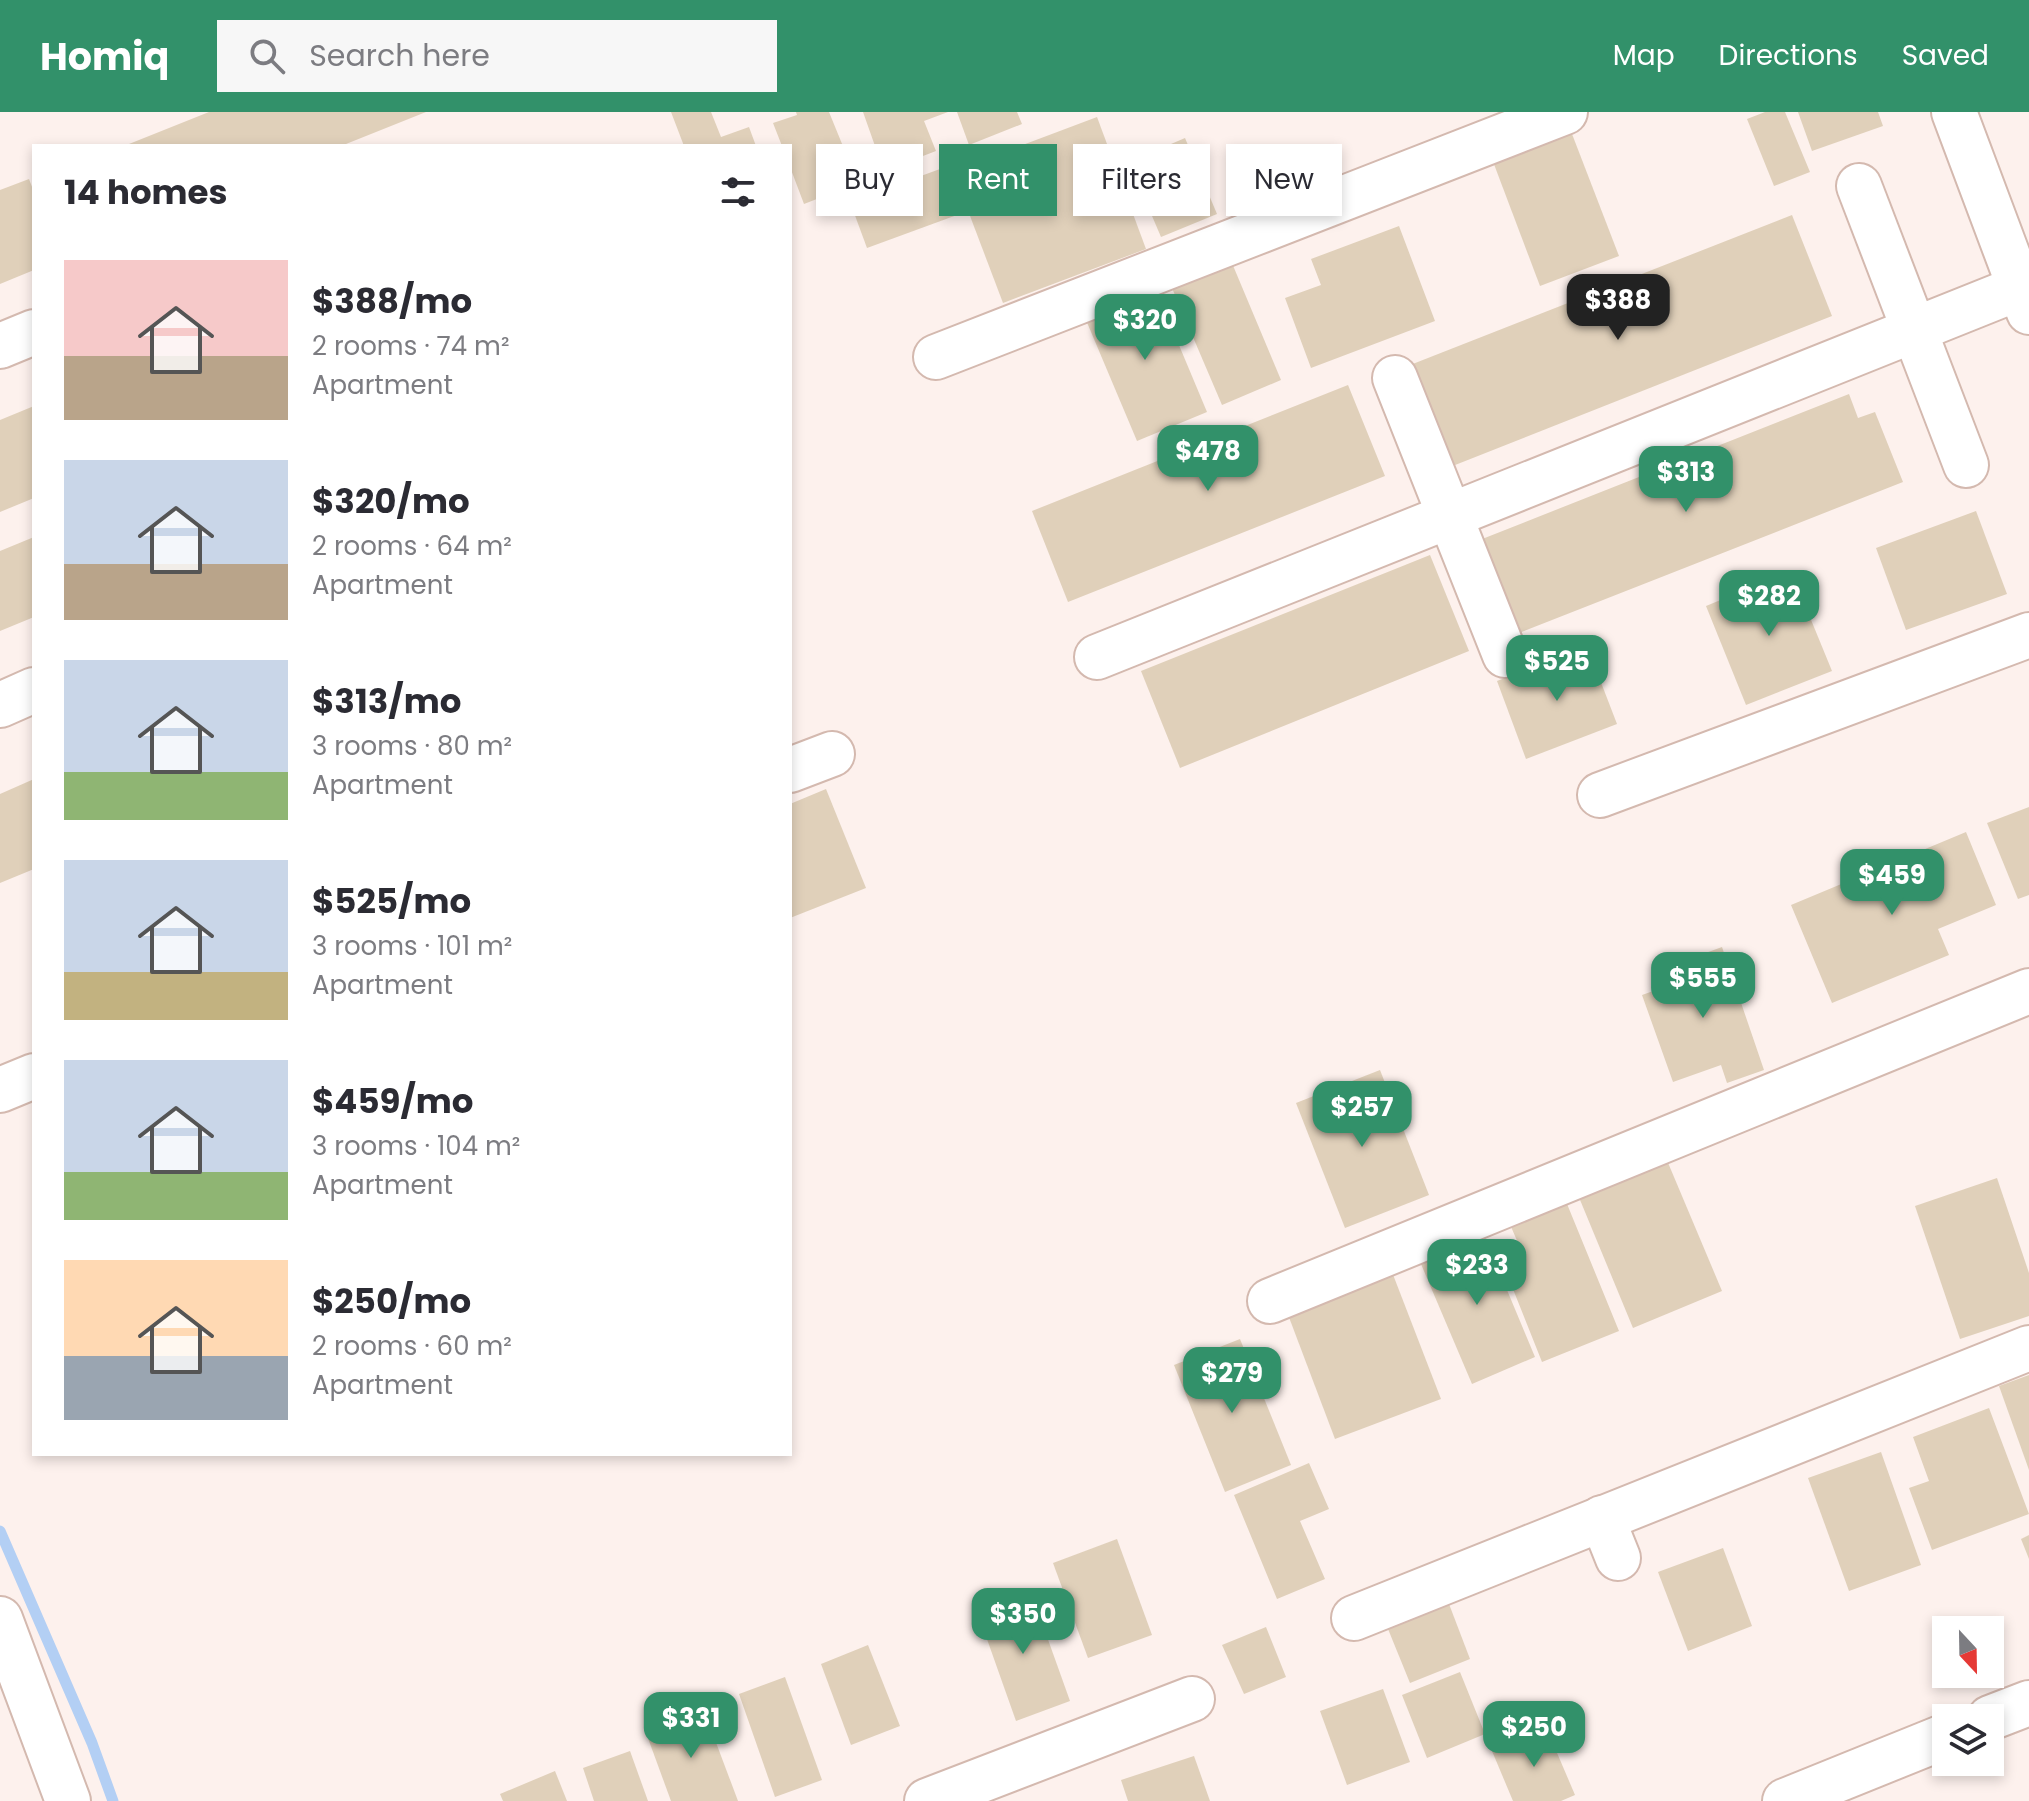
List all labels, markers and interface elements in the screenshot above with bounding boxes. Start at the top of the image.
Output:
search box [217,20,777,92]
text: Homiq [40,30,169,83]
icon: search [245,34,289,78]
text: Search here [309,34,490,77]
text: Map [1613,36,1675,75]
text: Directions [1719,36,1858,75]
text: Saved [1902,36,1989,75]
chip: Buy [816,144,923,216]
chip: Rent [939,144,1057,216]
chip: Filters [1073,144,1210,216]
chip: New [1226,144,1342,216]
text: 14 homes [64,168,228,216]
icon: filters [716,170,760,214]
pin: $388 [1571,274,1665,342]
text: $388/mo [312,277,472,325]
text: $388 [1585,282,1651,318]
icon: home [128,292,224,388]
pin: $320 [1098,294,1192,362]
text: $320 [1113,302,1177,338]
text: 2 rooms · 74 m² [312,328,509,364]
text: Apartment [312,367,453,403]
pin: $478 [1161,425,1255,493]
text: $478 [1175,433,1241,469]
pin: $313 [1639,446,1733,514]
text: $313 [1657,454,1715,490]
text: $320/mo [312,477,470,525]
icon: home [128,492,224,588]
text: 2 rooms · 64 m² [312,528,512,564]
text: Apartment [312,567,453,603]
pin: $282 [1722,570,1816,638]
text: $282 [1737,578,1801,614]
pin: $525 [1510,635,1604,703]
text: $525 [1524,643,1590,679]
text: $313/mo [312,677,461,725]
icon: home [128,692,224,788]
text: 3 rooms · 80 m² [312,728,512,764]
text: Apartment [312,767,453,803]
pin: $459 [1845,849,1939,917]
text: $459 [1858,857,1926,893]
text: $525/mo [312,877,471,925]
icon: home [128,892,224,988]
text: 3 rooms · 101 m² [312,928,512,964]
pin: $555 [1656,952,1750,1020]
text: $555 [1669,960,1737,996]
text: Apartment [312,967,453,1003]
text: $459/mo [312,1077,473,1125]
pin: $257 [1315,1081,1409,1149]
text: $257 [1331,1089,1393,1125]
icon: home [128,1092,224,1188]
text: 3 rooms · 104 m² [312,1128,520,1164]
text: Apartment [312,1167,453,1203]
pin: $233 [1430,1239,1524,1307]
text: $233 [1445,1247,1509,1283]
text: $250/mo [312,1277,471,1325]
icon: home [128,1292,224,1388]
text: 2 rooms · 60 m² [312,1328,512,1364]
pin: $279 [1185,1347,1279,1415]
text: $279 [1201,1355,1263,1391]
text: Apartment [312,1367,453,1403]
pin: $350 [976,1588,1070,1656]
text: $350 [990,1596,1056,1632]
north arrow [1932,1616,2004,1688]
map controls [1932,1616,2004,1776]
pin: $331 [644,1692,738,1760]
text: $331 [662,1700,720,1736]
pin: $250 [1487,1701,1581,1769]
button: layers [1932,1704,2004,1776]
text: $250 [1501,1709,1567,1745]

